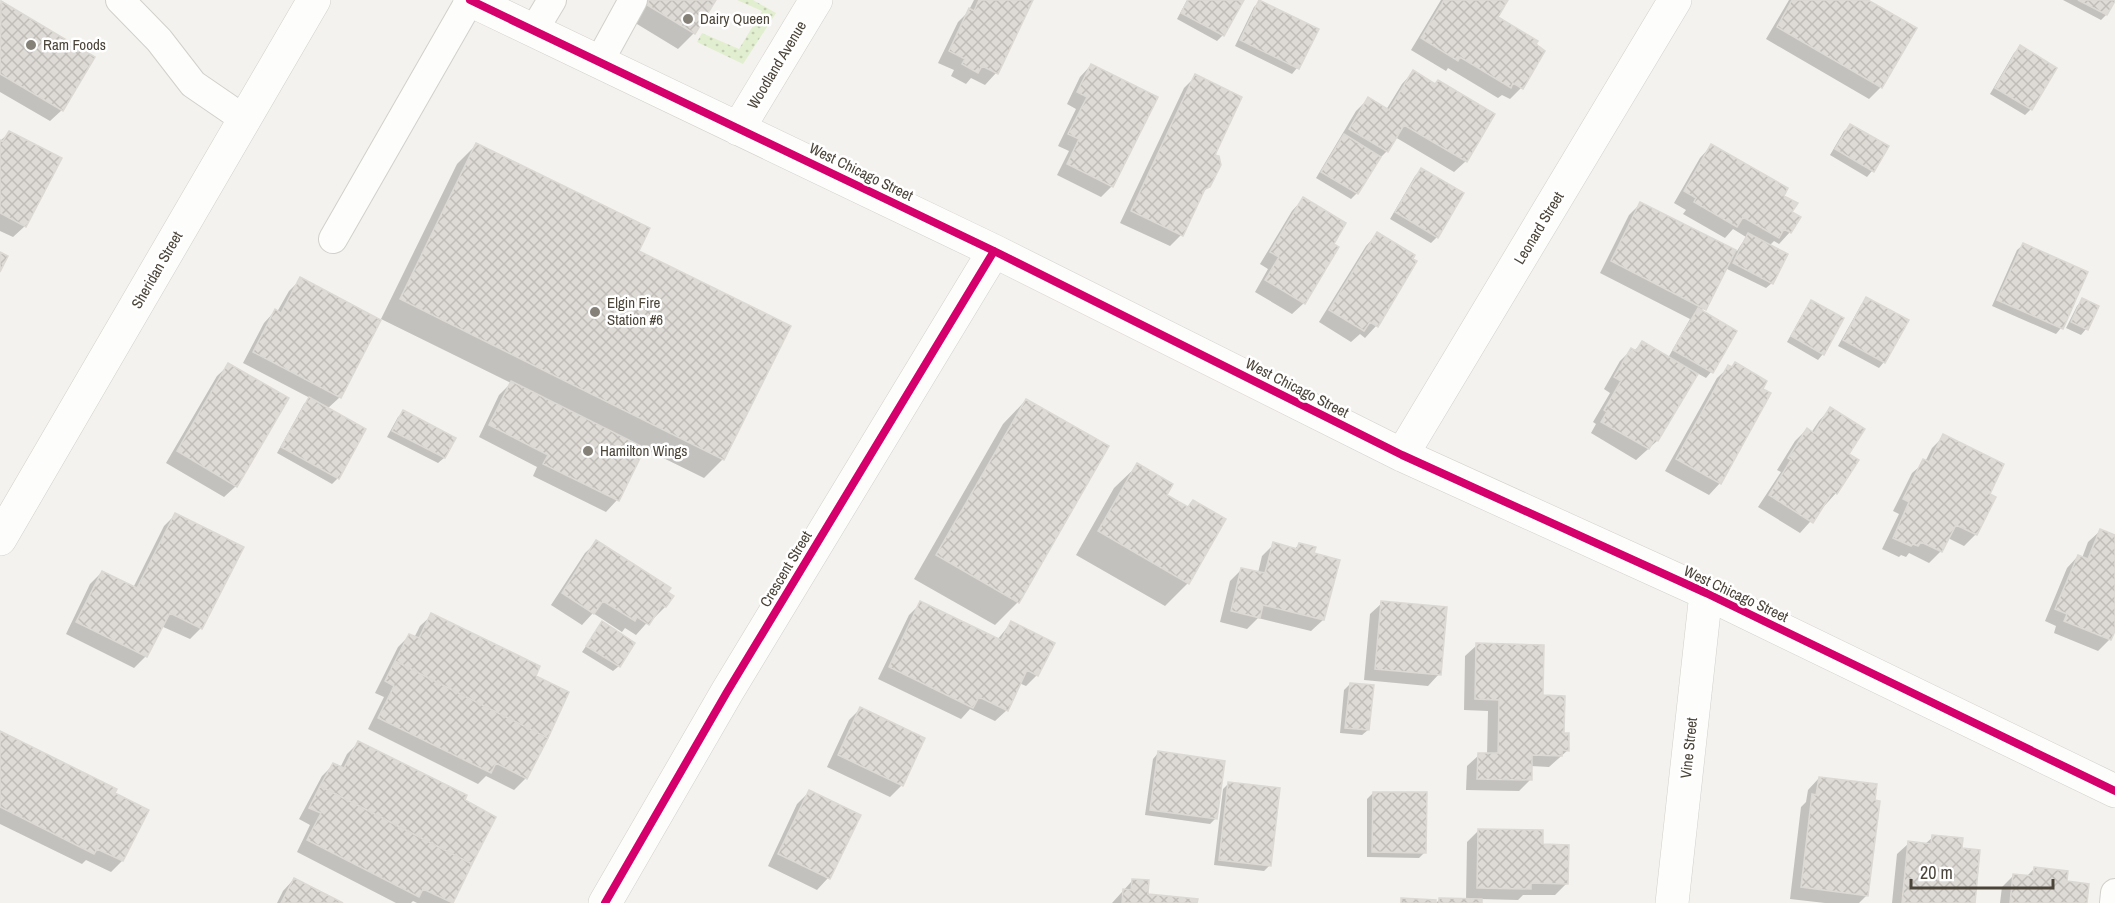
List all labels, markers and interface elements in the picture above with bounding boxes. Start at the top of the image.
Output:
place label: Dairy Queen [700,8,770,29]
marker: Dairy Queen [681,12,695,26]
street label: Woodland Avenue [742,17,811,113]
place label: Ram Foods [43,34,106,55]
marker: Ram Foods [24,38,38,52]
street label: West Chicago Street [806,137,917,206]
street label: Leonard Street [1509,187,1569,268]
street label: Sheridan Street [126,227,187,312]
place label: Elgin Fire Station #6 [607,292,663,330]
marker: Elgin Fire Station #6 [588,305,602,319]
street label: West Chicago Street [1242,352,1353,423]
place label: Hamilton Wings [600,440,688,461]
marker: Hamilton Wings [581,444,595,458]
street label: Crescent Street [755,526,817,611]
street label: West Chicago Street [1680,560,1793,627]
street label: Vine Street [1675,716,1702,780]
scale bar [1911,852,2054,890]
text: 20 m [1920,860,1953,885]

